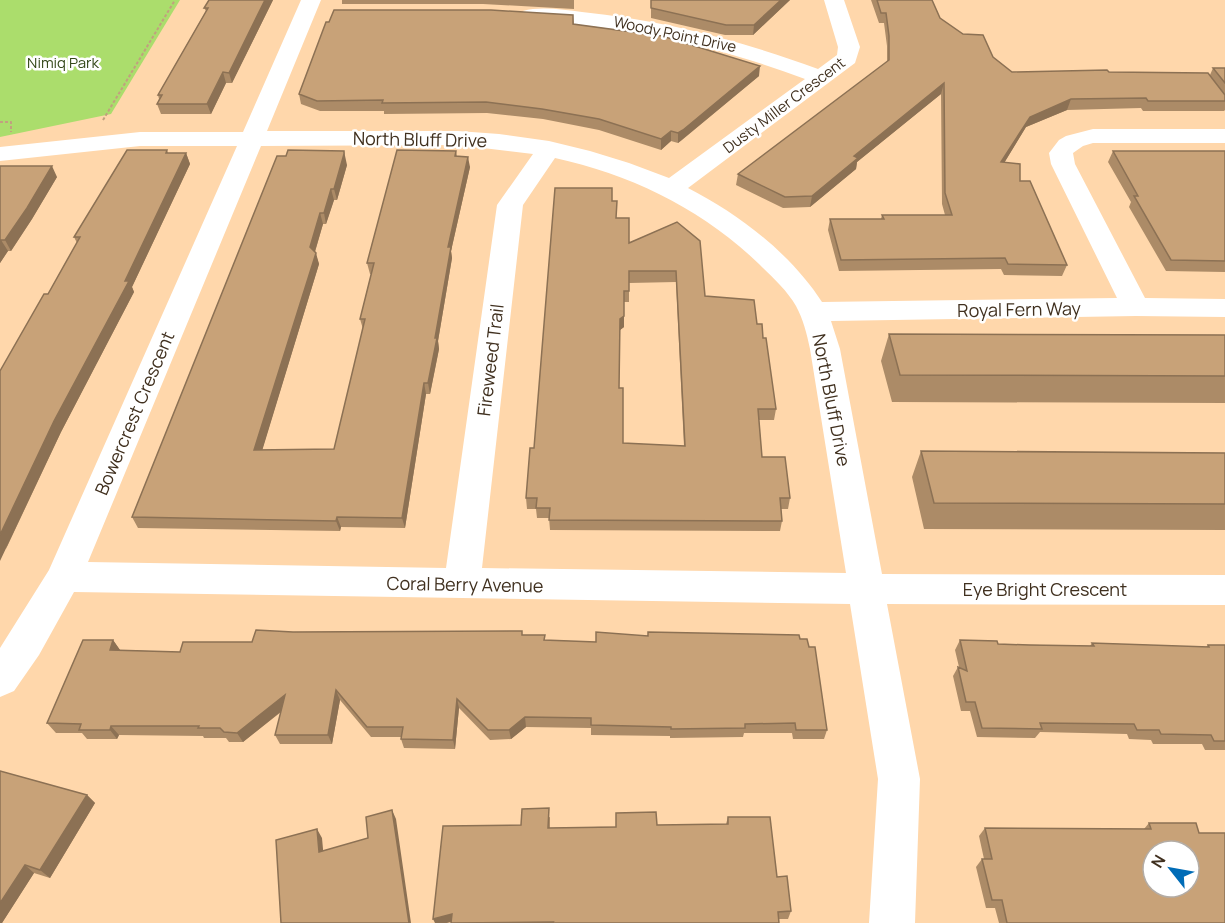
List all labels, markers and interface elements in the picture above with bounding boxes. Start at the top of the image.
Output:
street label: Woody Point Drive [612,11,739,57]
park label: Nimiq Park [27,52,99,73]
street label: Dusty Miller Crescent [719,52,849,158]
street label: North Bluff Drive [353,126,487,152]
street label: Royal Fern Way [957,296,1082,322]
street label: Fireweed Trail [471,303,509,417]
street label: Bowercrest Crescent [89,327,179,499]
street label: North Bluff Drive [807,332,857,468]
street label: Coral Berry Avenue [387,571,543,597]
street label: Eye Bright Crescent [963,577,1127,601]
north arrow [1141,839,1201,899]
text: N [1146,851,1171,872]

